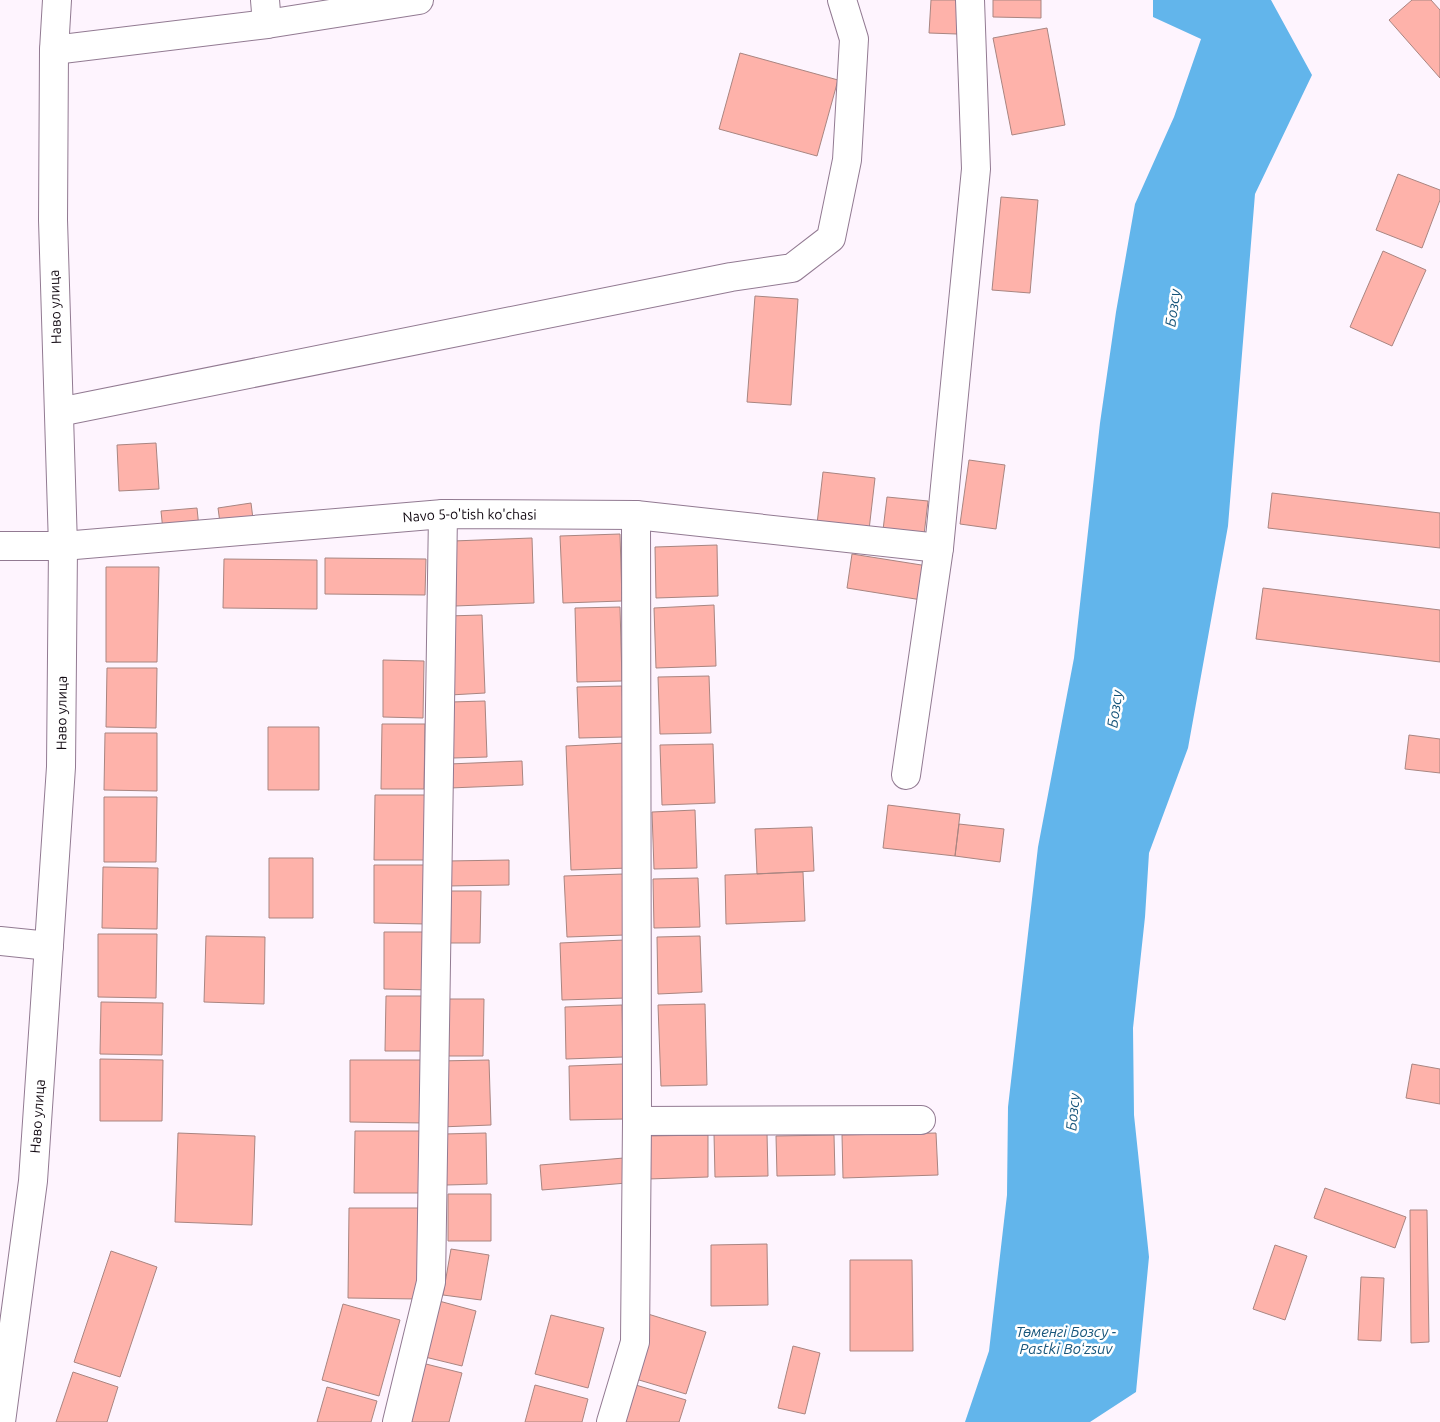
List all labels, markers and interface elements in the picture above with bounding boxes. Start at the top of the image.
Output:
street label: Наво улица [46,270,64,344]
water label: Бозсу [1161,287,1184,328]
street label: Navo 5-o'tish ko'chasi [402,506,537,525]
street label: Наво улица [53,676,70,750]
water label: Бозсу [1103,688,1126,729]
street label: Наво улица [27,1079,48,1154]
water label: Бозсу [1062,1091,1083,1132]
water label: Төменгі Бозсу - Pastki Boʻzsuv [1016,1323,1117,1357]

